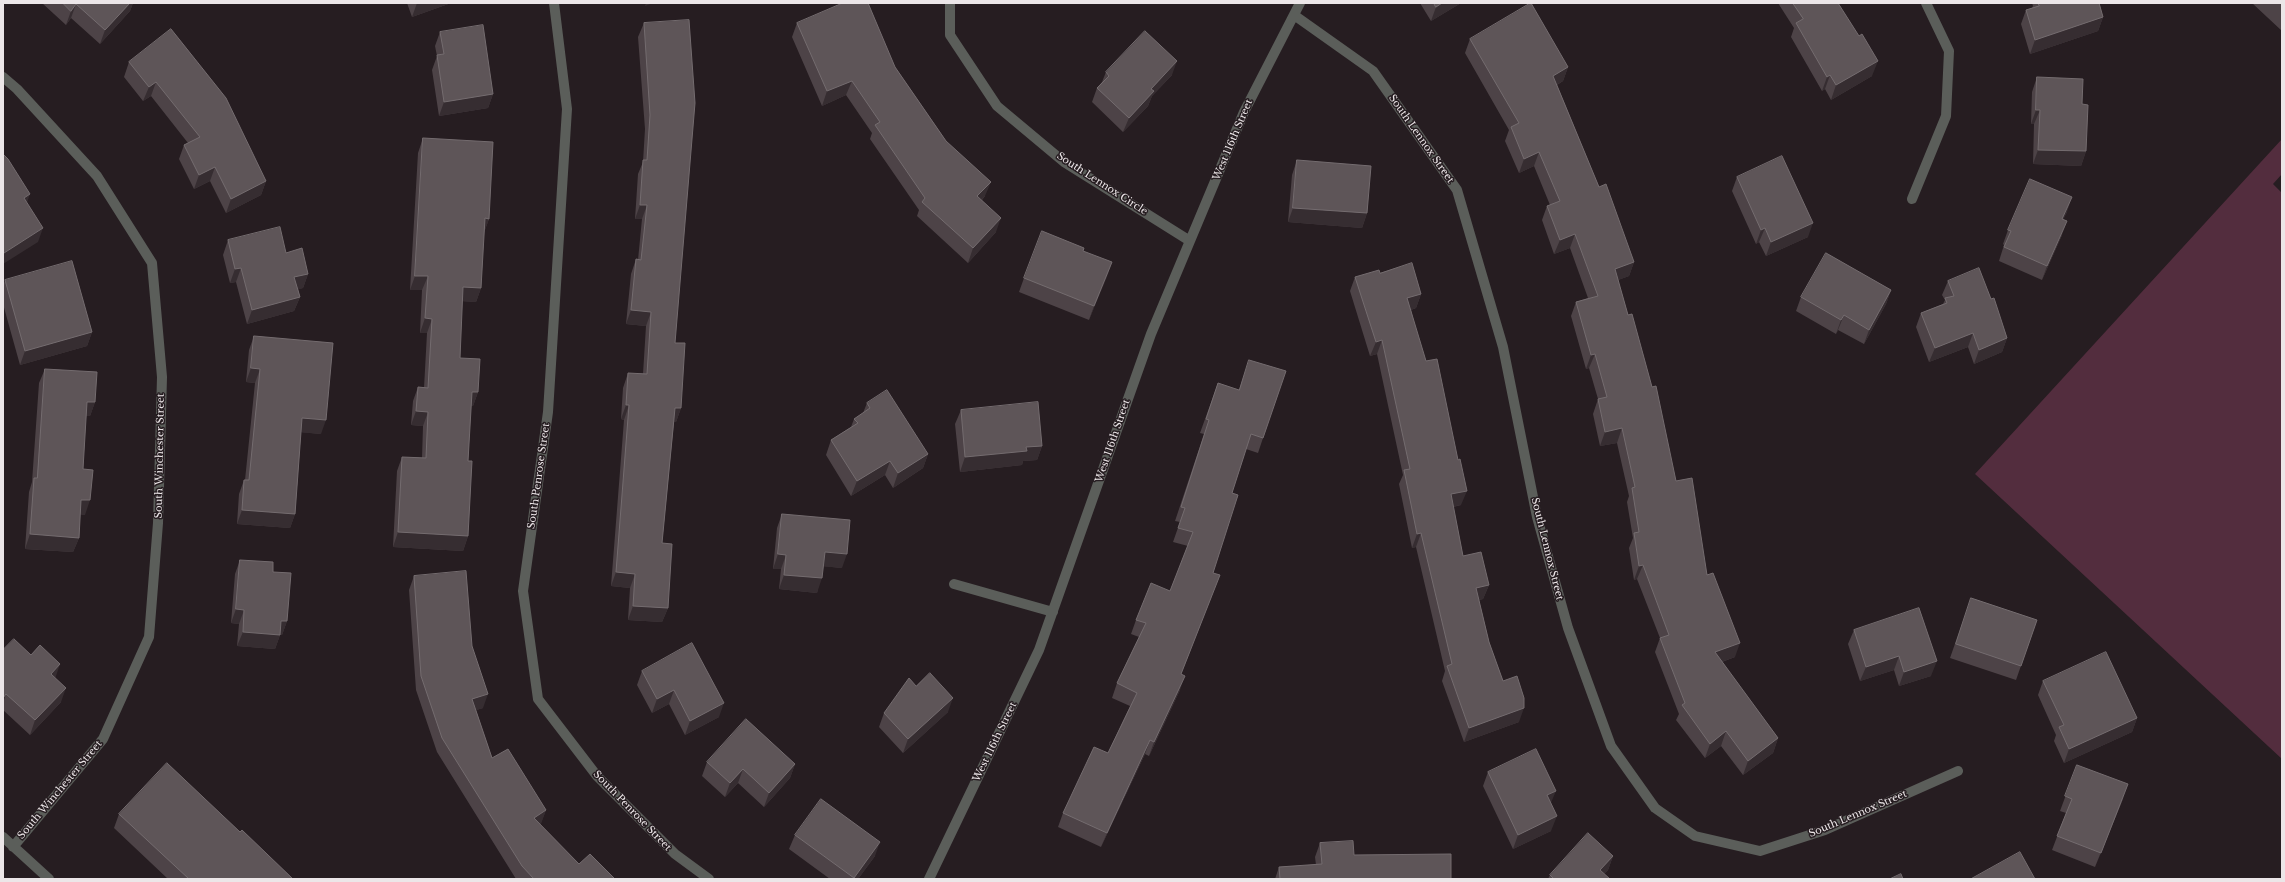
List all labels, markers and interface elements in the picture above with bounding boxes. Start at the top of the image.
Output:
street label: South Lennox Street [1386,92,1456,186]
street label: West 116th Street [1211,98,1255,182]
street label: South Lennox Circle [1054,150,1150,218]
street label: South Winchester Street [153,393,167,519]
street label: West 116th Street [1093,398,1133,484]
street label: South Penrose Street [526,422,552,530]
street label: South Lennox Street [1528,496,1566,602]
street label: West 116th Street [971,700,1019,784]
street label: South Winchester Street [15,738,105,842]
street label: South Penrose Street [591,768,673,854]
street label: South Lennox Street [1807,788,1909,840]

